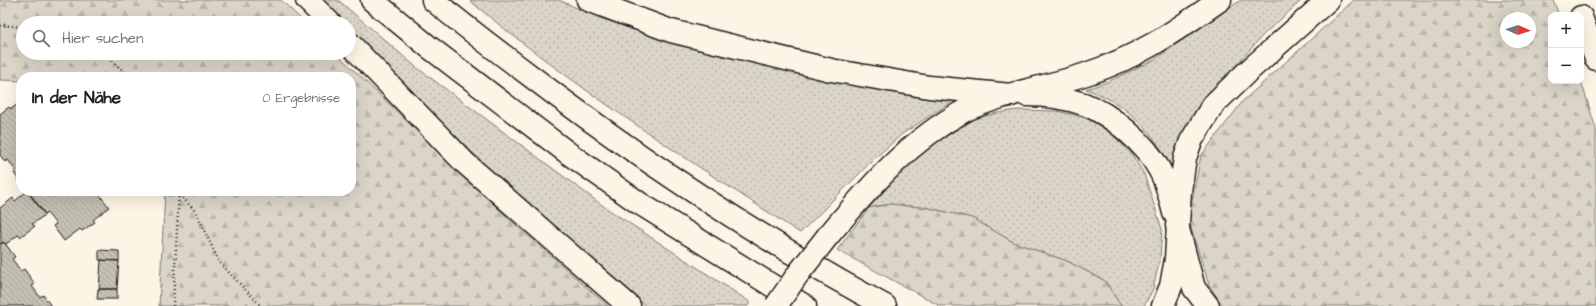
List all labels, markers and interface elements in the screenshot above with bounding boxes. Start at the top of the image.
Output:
north arrow [1500,12,1536,48]
map controls [1548,12,1584,84]
button: + [1548,12,1584,48]
search box [16,16,356,60]
icon: search [30,27,52,49]
text: Hier suchen [62,28,143,49]
button: − [1548,48,1584,84]
text: In der Nähe [32,86,121,110]
text: 0 Ergebnisse [262,89,340,107]

